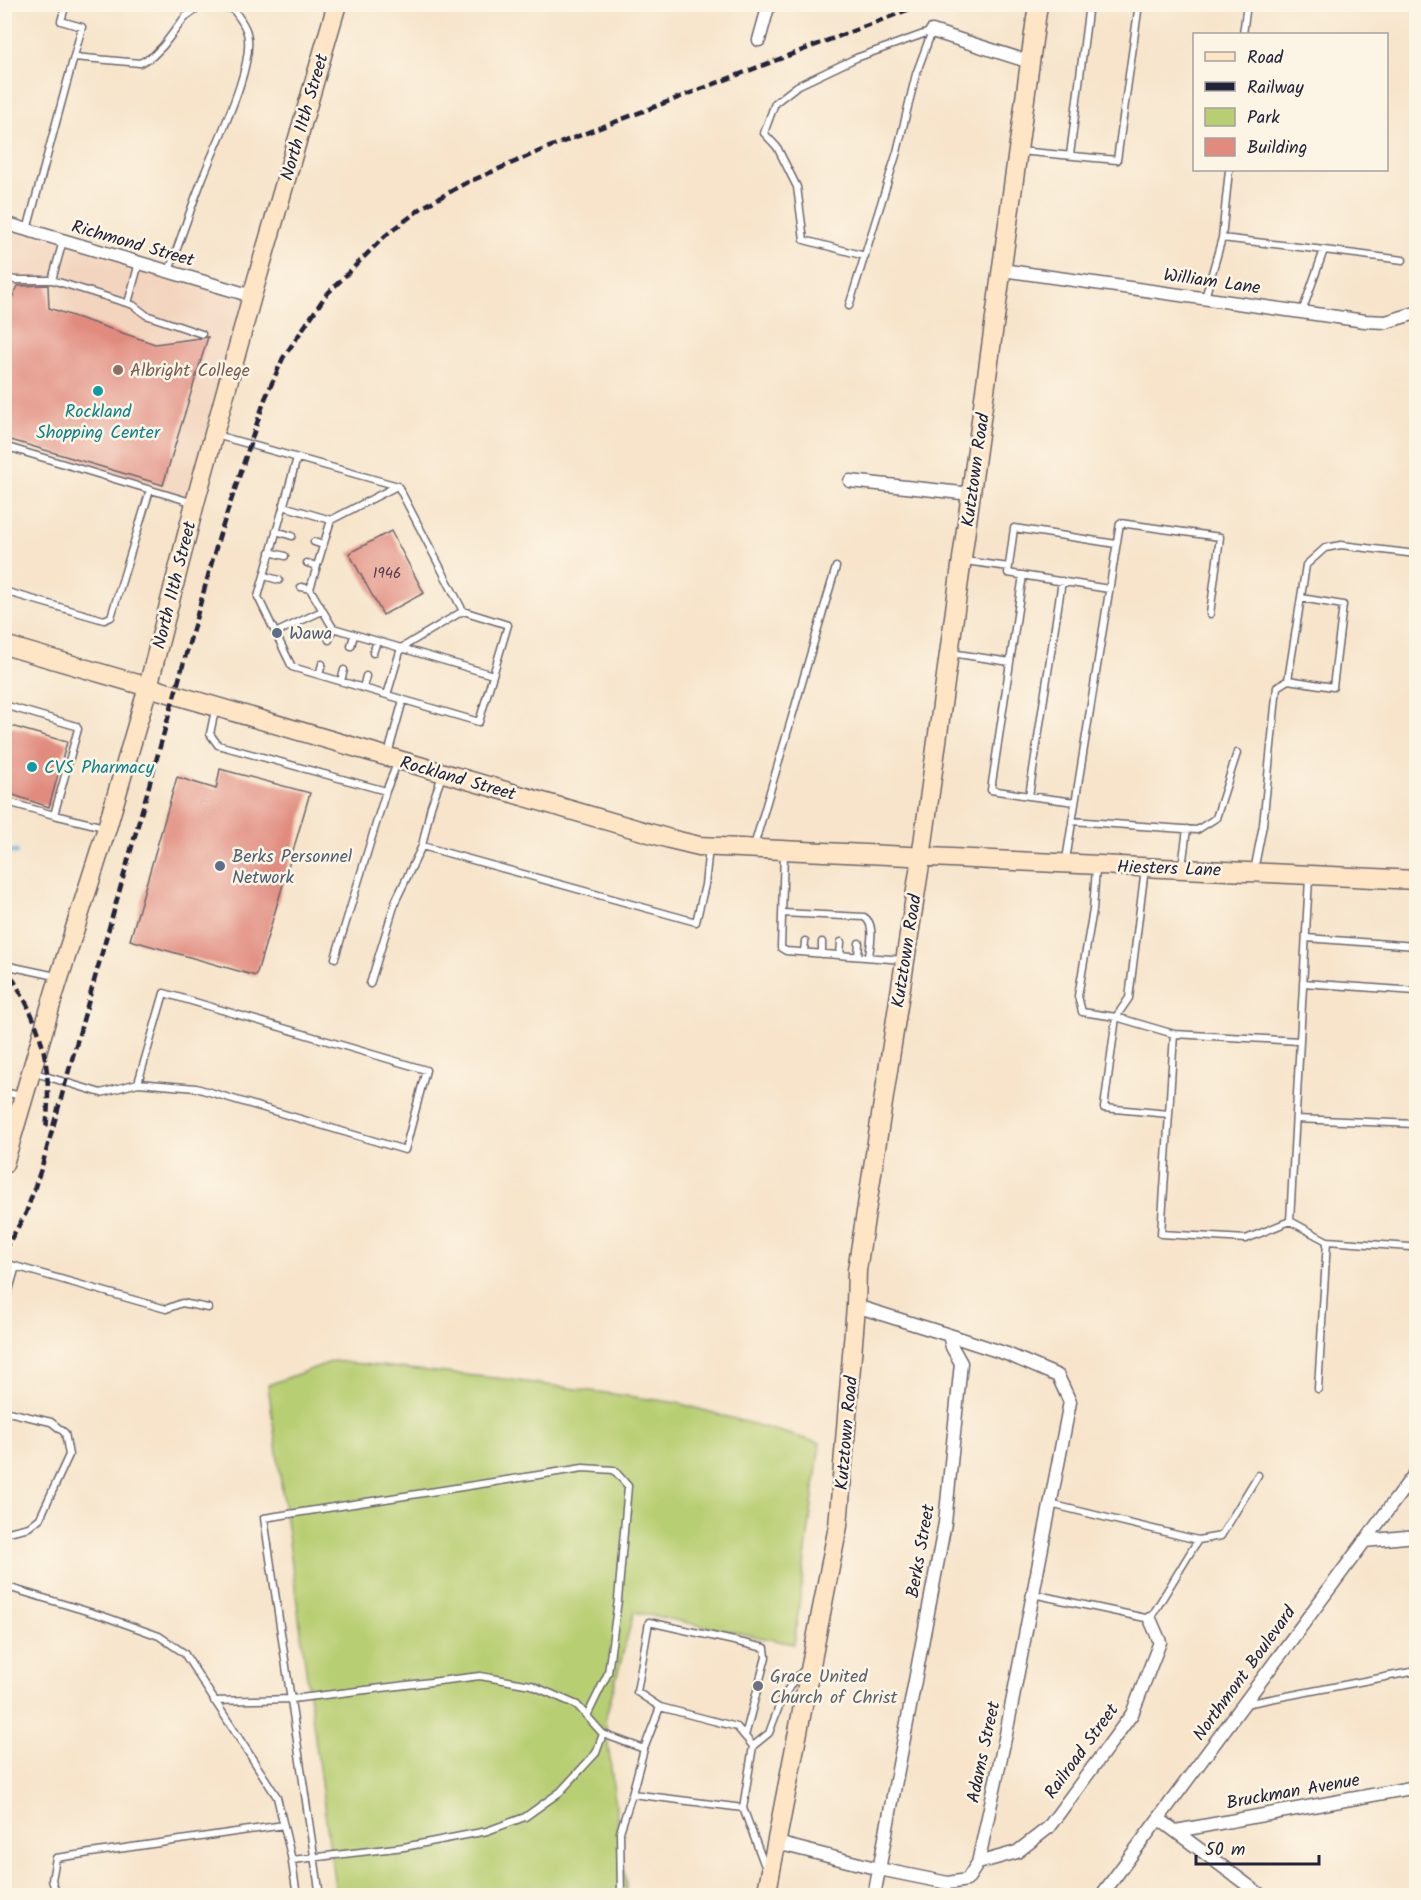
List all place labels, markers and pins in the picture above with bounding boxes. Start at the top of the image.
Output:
place label: Albright College [130,357,250,386]
marker: Albright College [111,363,125,377]
marker: Rockland Shopping Center [91,384,105,398]
place label: Rockland Shopping Center [36,398,161,448]
place label: Wawa [289,620,332,649]
marker: Wawa [270,626,284,640]
place label: CVS Pharmacy [44,754,155,783]
marker: CVS Pharmacy [25,760,39,774]
place label: Berks Personnel Network [232,843,353,893]
marker: Berks Personnel Network [213,859,227,873]
place label: Grace United Church of Christ [770,1663,898,1713]
marker: Grace United Church of Christ [751,1679,765,1693]

